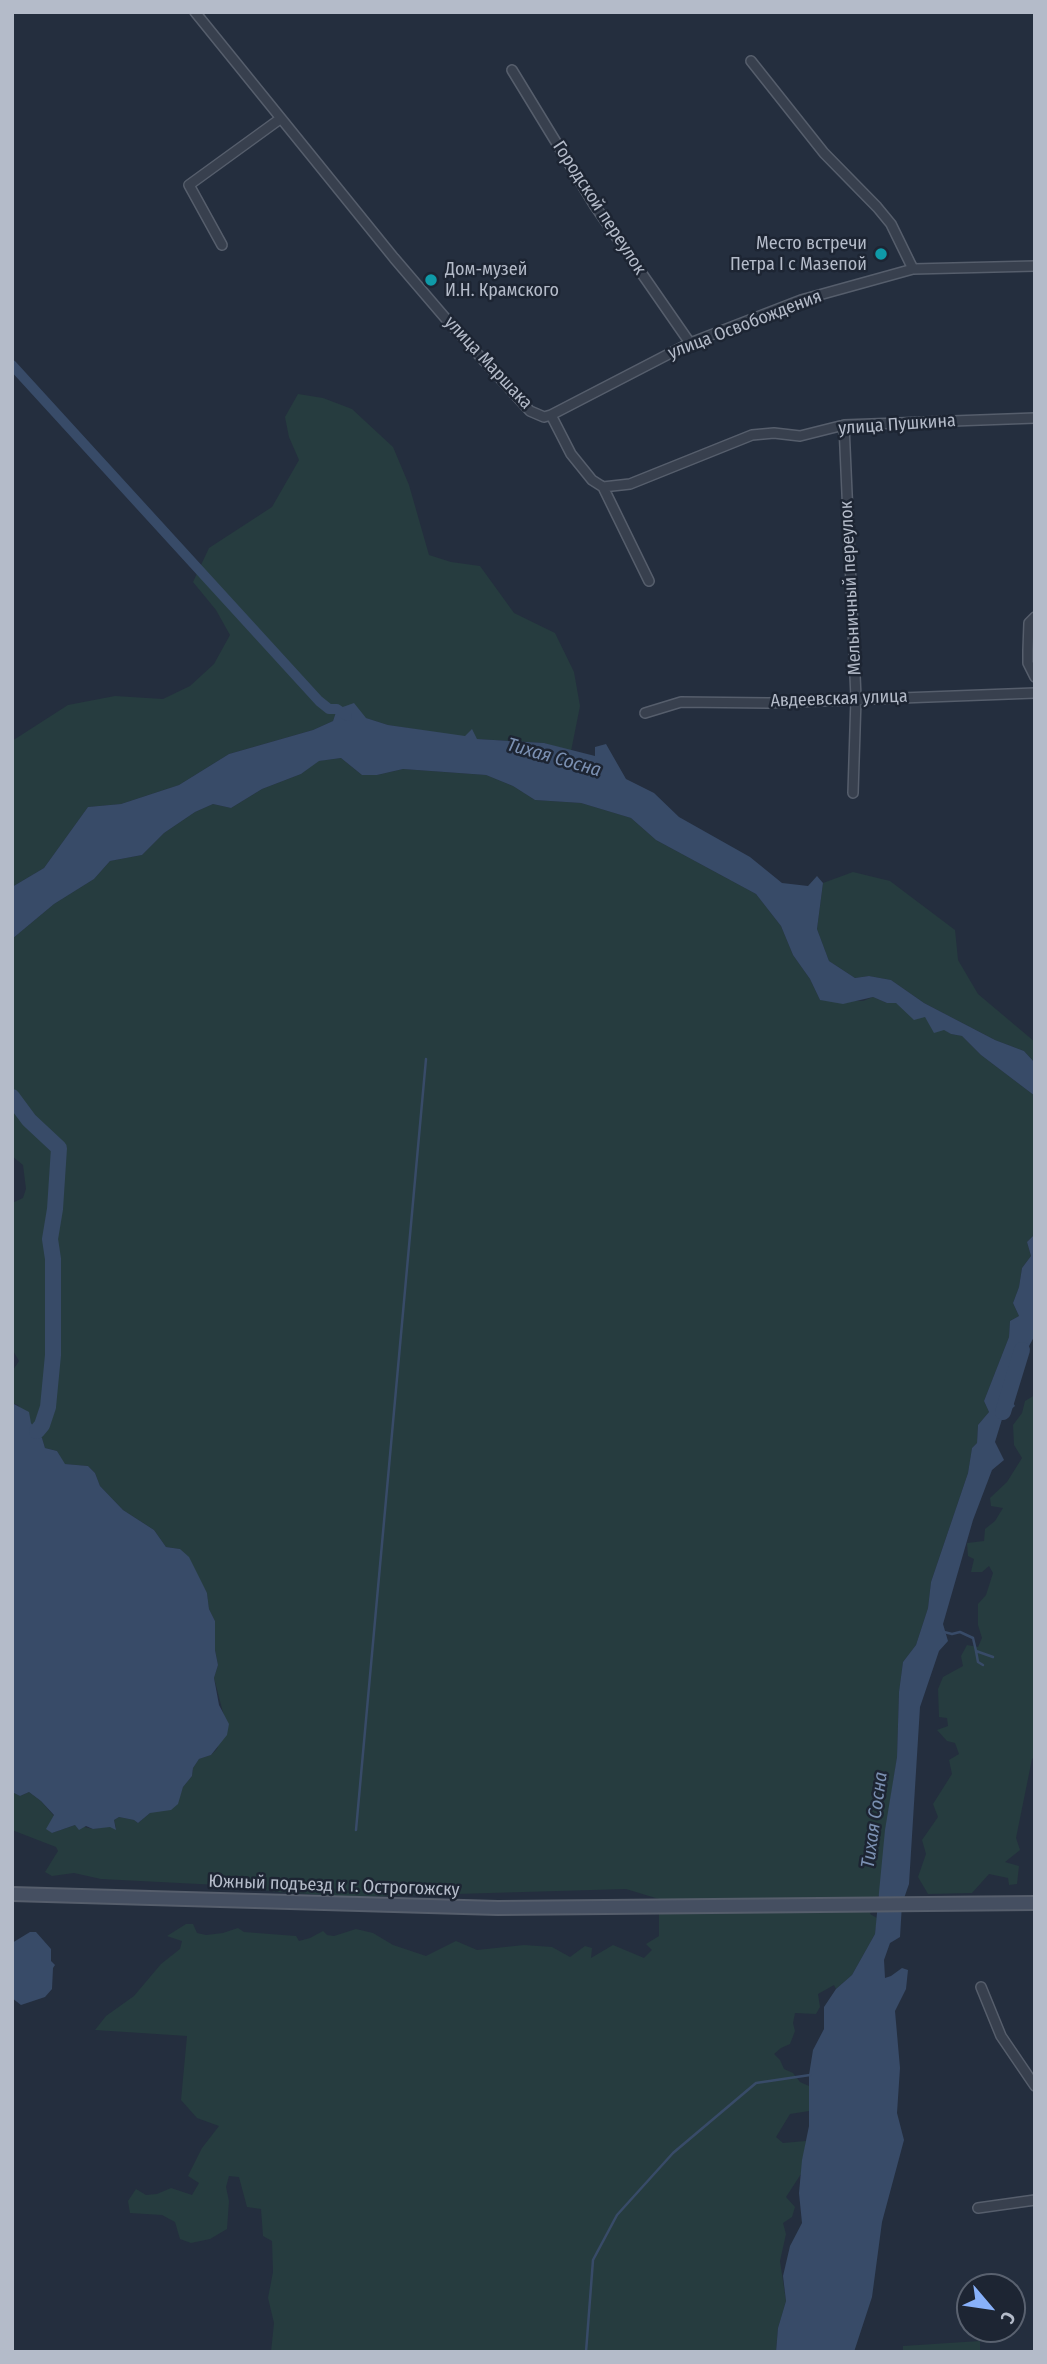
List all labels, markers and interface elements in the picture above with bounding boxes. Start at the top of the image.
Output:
street label: Городской переулок [548,137,650,279]
place label: Место встречи Петра I с Мазепой [730,233,867,276]
marker: Место встречи Петра I с Мазепой [873,246,889,262]
place label: Дом-музей И.Н. Крамского [445,259,559,302]
marker: Дом-музей И.Н. Крамского [423,272,439,288]
street label: улица Освобождения [665,286,825,364]
street label: улица Маршака [439,312,537,414]
street label: улица Пушкина [838,410,956,440]
street label: Мельничный переулок [836,500,866,676]
street label: Авдеевская улица [770,686,908,712]
water label: Тихая Сосна [504,734,604,782]
water label: Тихая Сосна [857,1770,893,1870]
street label: Южный подъезд к г. Острогожску [208,1871,460,1901]
north arrow [956,2273,1026,2343]
text: С [996,2308,1021,2327]

